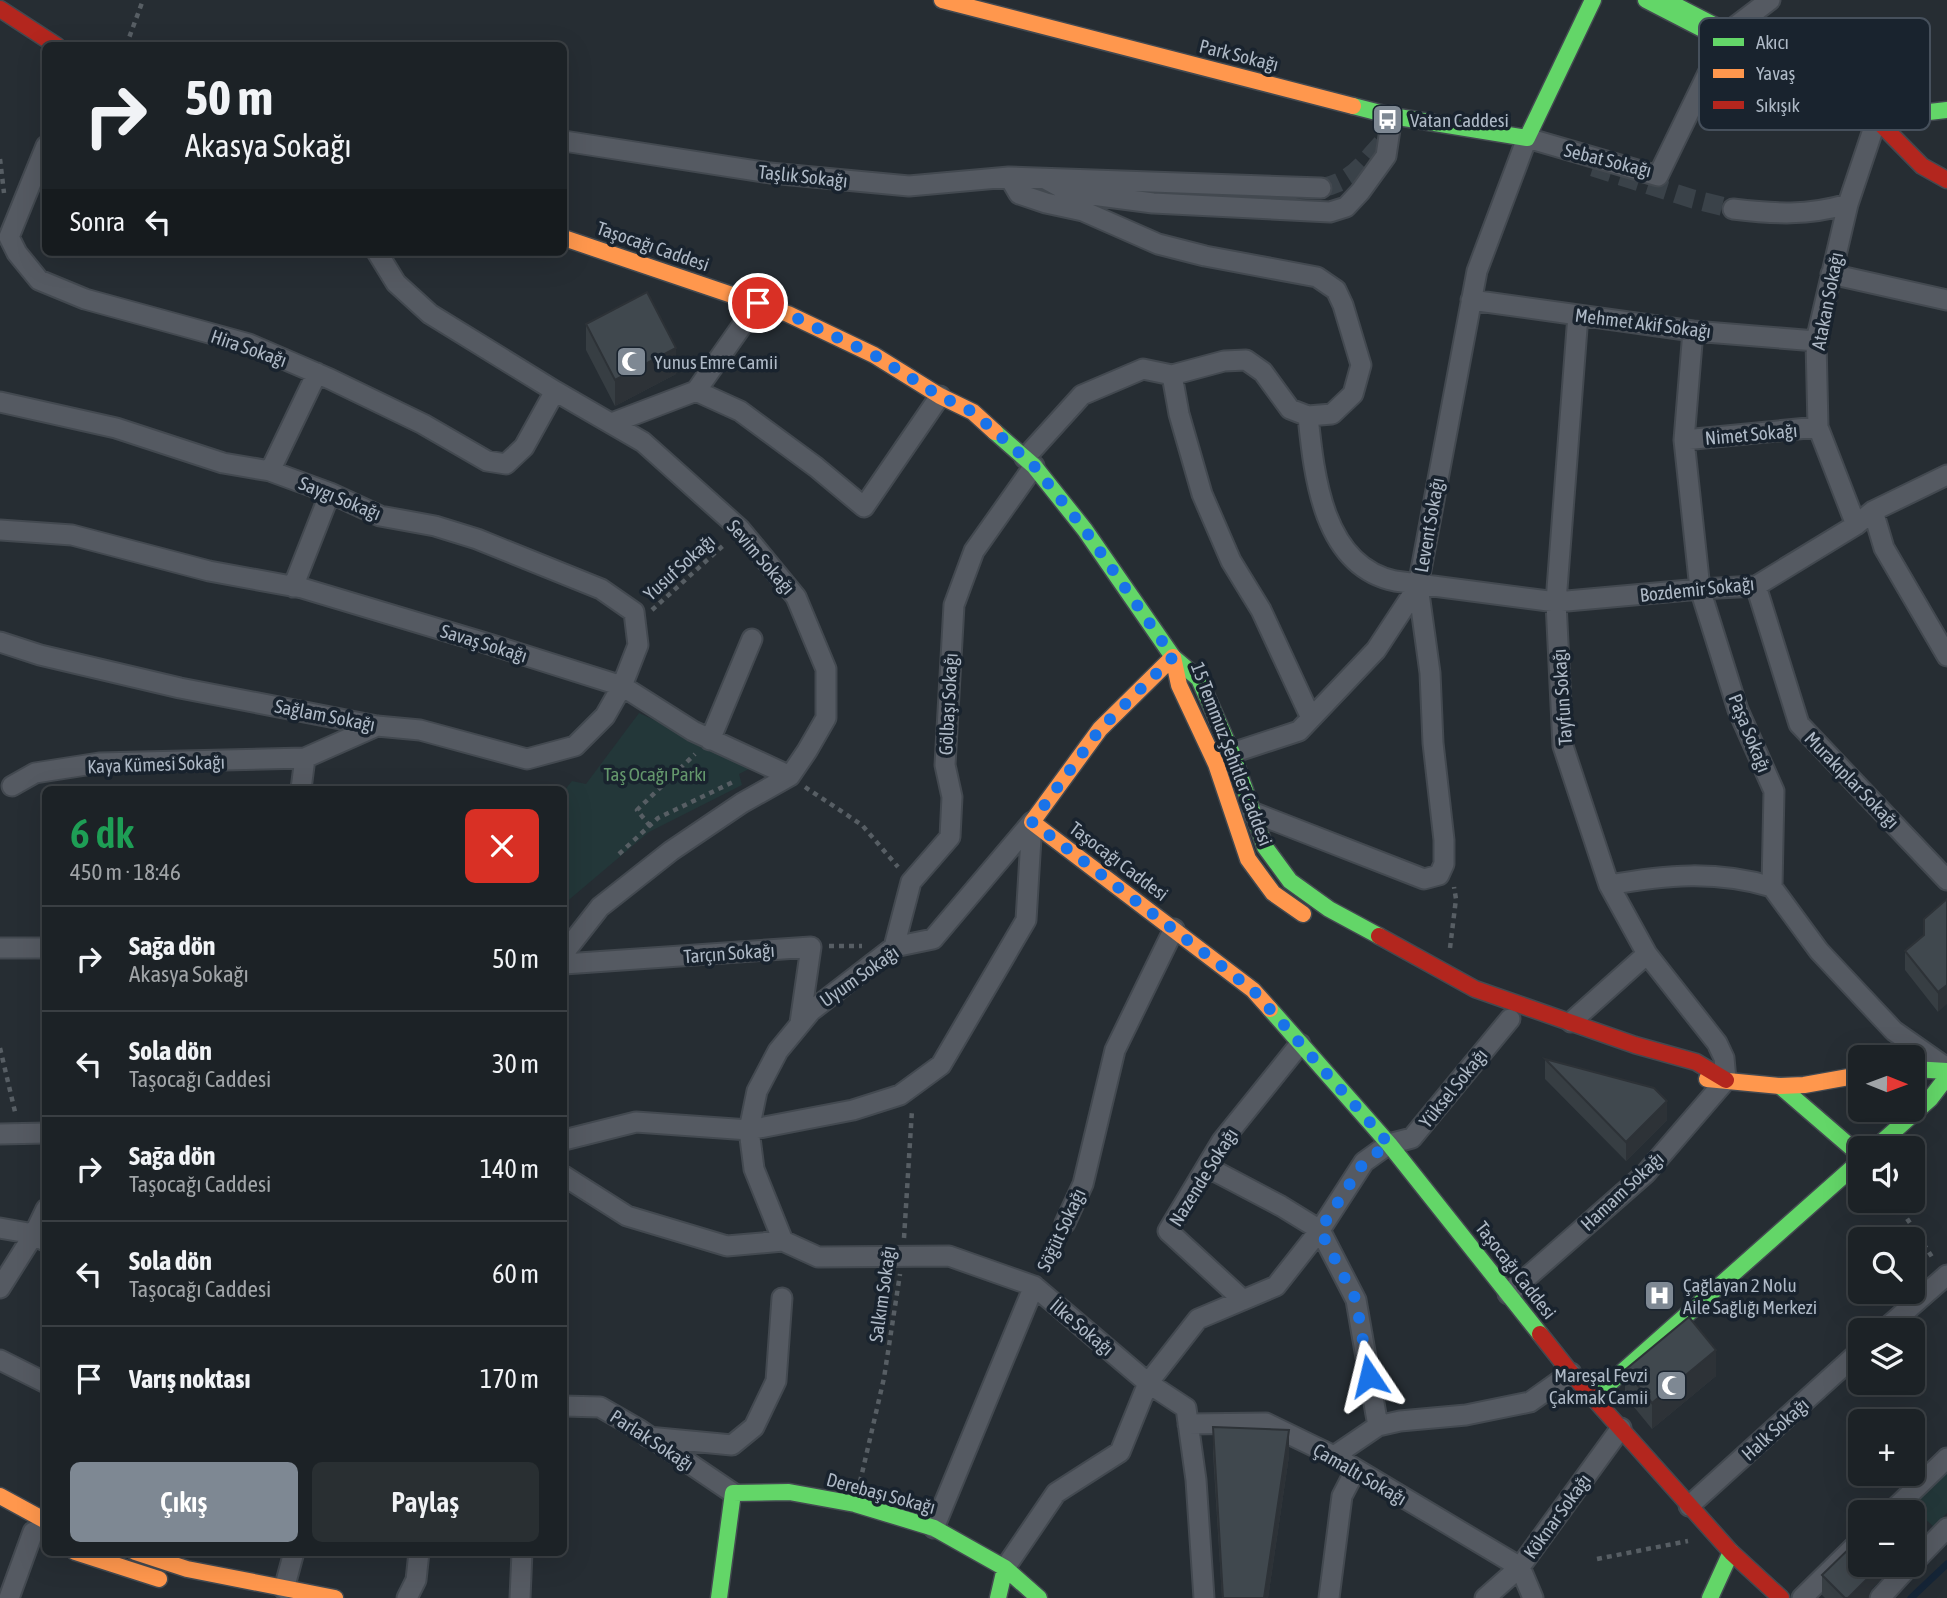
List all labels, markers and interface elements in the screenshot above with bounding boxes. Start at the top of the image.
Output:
legend [1699,18,1930,130]
text: Akıcı [1756,31,1789,53]
street label: Park Sokağı [1197,35,1281,75]
text: Yavaş [1756,62,1796,84]
text: 50 m [185,69,273,125]
icon: right [70,70,161,161]
text: Sıkışık [1756,94,1801,116]
bus stop icon: Vatan Caddesi [1370,103,1404,137]
place label: Vatan Caddesi [1410,109,1509,131]
text: Akasya Sokağı [185,127,352,164]
street label: Sebat Sokağı [1562,139,1654,181]
street label: Taşlık Sokağı [757,160,849,192]
icon: left [139,203,177,241]
text: Sonra [70,207,125,237]
street label: Taşocağı Caddesi [594,216,712,276]
street label: Atakan Sokağı [1807,250,1847,352]
pin [728,273,788,333]
icon: arrive [739,284,777,322]
street label: Mehmet Akif Sokağı [1574,304,1712,342]
street label: Hira Sokağı [208,325,290,371]
mosque icon: Yunus Emre Camii [614,345,648,379]
place label: Yunus Emre Camii [654,351,778,373]
street label: Nimet Sokağı [1704,419,1798,449]
street label: Saygı Sokağı [296,472,384,524]
street label: Levent Sokağı [1410,476,1448,574]
street label: Sevim Sokağı [723,515,799,599]
street label: Yusuf Sokağı [639,529,719,605]
street label: Bozdemir Sokağı [1639,572,1755,606]
street label: Savaş Sokağı [438,619,530,667]
street label: Tayfun Sokağı [1548,648,1576,746]
street label: Gölbaşı Sokağı [934,652,962,756]
street label: 15 Temmuz Şehitler Caddesi [1187,659,1277,849]
street label: Paşa Sokağı [1724,691,1776,775]
street label: Sağlam Sokağı [273,694,377,736]
street label: Murakıplar Sokağı [1800,727,1904,833]
street label: Kaya Kümesi Sokağı [87,751,225,777]
park label: Taş Ocağı Parkı [604,763,706,785]
text: 6 dk [70,809,134,857]
button: close [465,809,539,883]
street label: Taşocağı Caddesi [1065,817,1173,905]
text: 450 m · 18:46 [70,859,181,885]
text: Sağa dön [129,931,215,961]
street label: Tarçın Sokağı [683,939,775,967]
icon: right [70,940,108,978]
street label: Uyum Sokağı [815,941,903,1011]
text: 50 m [492,944,539,974]
text: Akasya Sokağı [129,961,249,987]
text: Sola dön [129,1036,212,1066]
street label: Yüksel Sokağı [1414,1044,1492,1132]
icon: left [70,1045,108,1083]
north arrow [1848,1045,1925,1122]
map controls [1848,1045,1925,1577]
text: 30 m [492,1049,539,1079]
text: Taşocağı Caddesi [129,1066,271,1092]
street label: Nazende Sokağı [1164,1124,1242,1230]
button: sound [1848,1136,1925,1213]
text: Sağa dön [129,1141,215,1171]
street label: Hamam Sokağı [1576,1147,1668,1235]
icon: right [70,1150,108,1188]
text: 140 m [480,1154,539,1184]
text: Taşocağı Caddesi [129,1171,271,1197]
street label: Söğüt Sokağı [1032,1185,1090,1275]
street label: Taşocağı Caddesi [1471,1217,1561,1323]
button: search [1848,1227,1925,1304]
street label: Salkım Sokağı [864,1244,900,1344]
text: Sola dön [129,1246,212,1276]
icon: left [70,1255,108,1293]
text: 60 m [492,1259,539,1289]
place label: Çağlayan 2 Nolu Aile Sağlığı Merkezi [1683,1274,1817,1318]
text: Taşocağı Caddesi [129,1276,271,1302]
hospital icon: Çağlayan 2 Nolu Aile Sağlığı Merkezi [1643,1279,1677,1313]
street label: İlke Sokağı [1046,1294,1118,1360]
button: layers [1848,1318,1925,1395]
position arrow [1332,1339,1406,1413]
icon: arrive [70,1360,108,1398]
text: Varış noktası [129,1364,250,1394]
text: 170 m [480,1364,539,1394]
place label: Mareşal Fevzi Çakmak Camii [1549,1364,1648,1408]
mosque icon: Mareşal Fevzi Çakmak Camii [1654,1369,1688,1403]
street label: Halk Sokağı [1737,1393,1813,1465]
street label: Parlak Sokağı [606,1405,698,1475]
button: + [1848,1409,1925,1486]
street label: Çamaltı Sokağı [1309,1438,1411,1510]
button: Çıkış [70,1462,298,1542]
button: Paylaş [312,1462,539,1542]
street label: Derebaşı Sokağı [824,1468,938,1518]
street label: Köknar Sokağı [1519,1469,1595,1563]
button: − [1848,1500,1925,1577]

